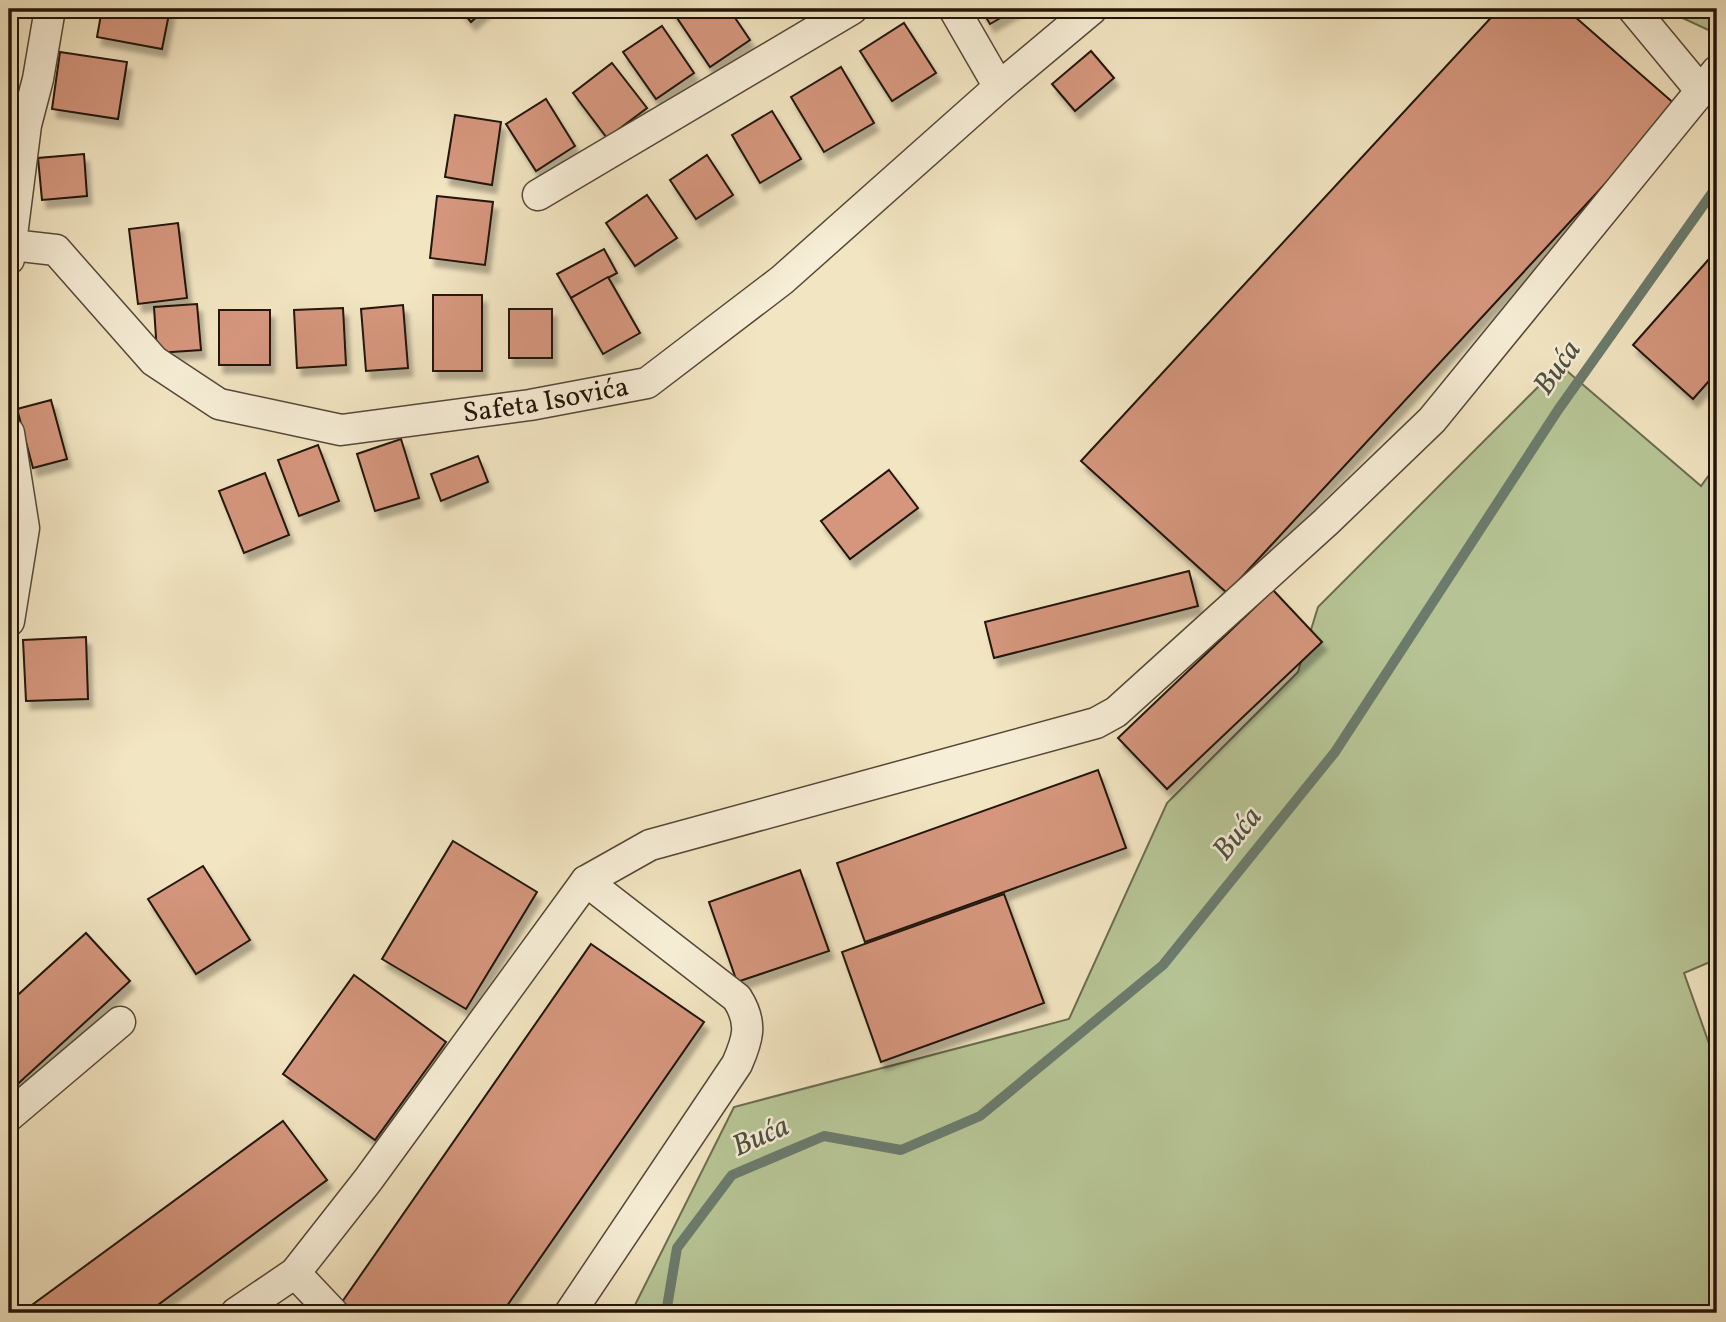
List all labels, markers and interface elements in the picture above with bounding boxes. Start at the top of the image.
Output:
water label: Buća [1524,332,1592,404]
street label: Safeta Isovića [460,367,632,433]
water label: Buća [1203,798,1273,870]
water label: Buća [726,1106,796,1168]

